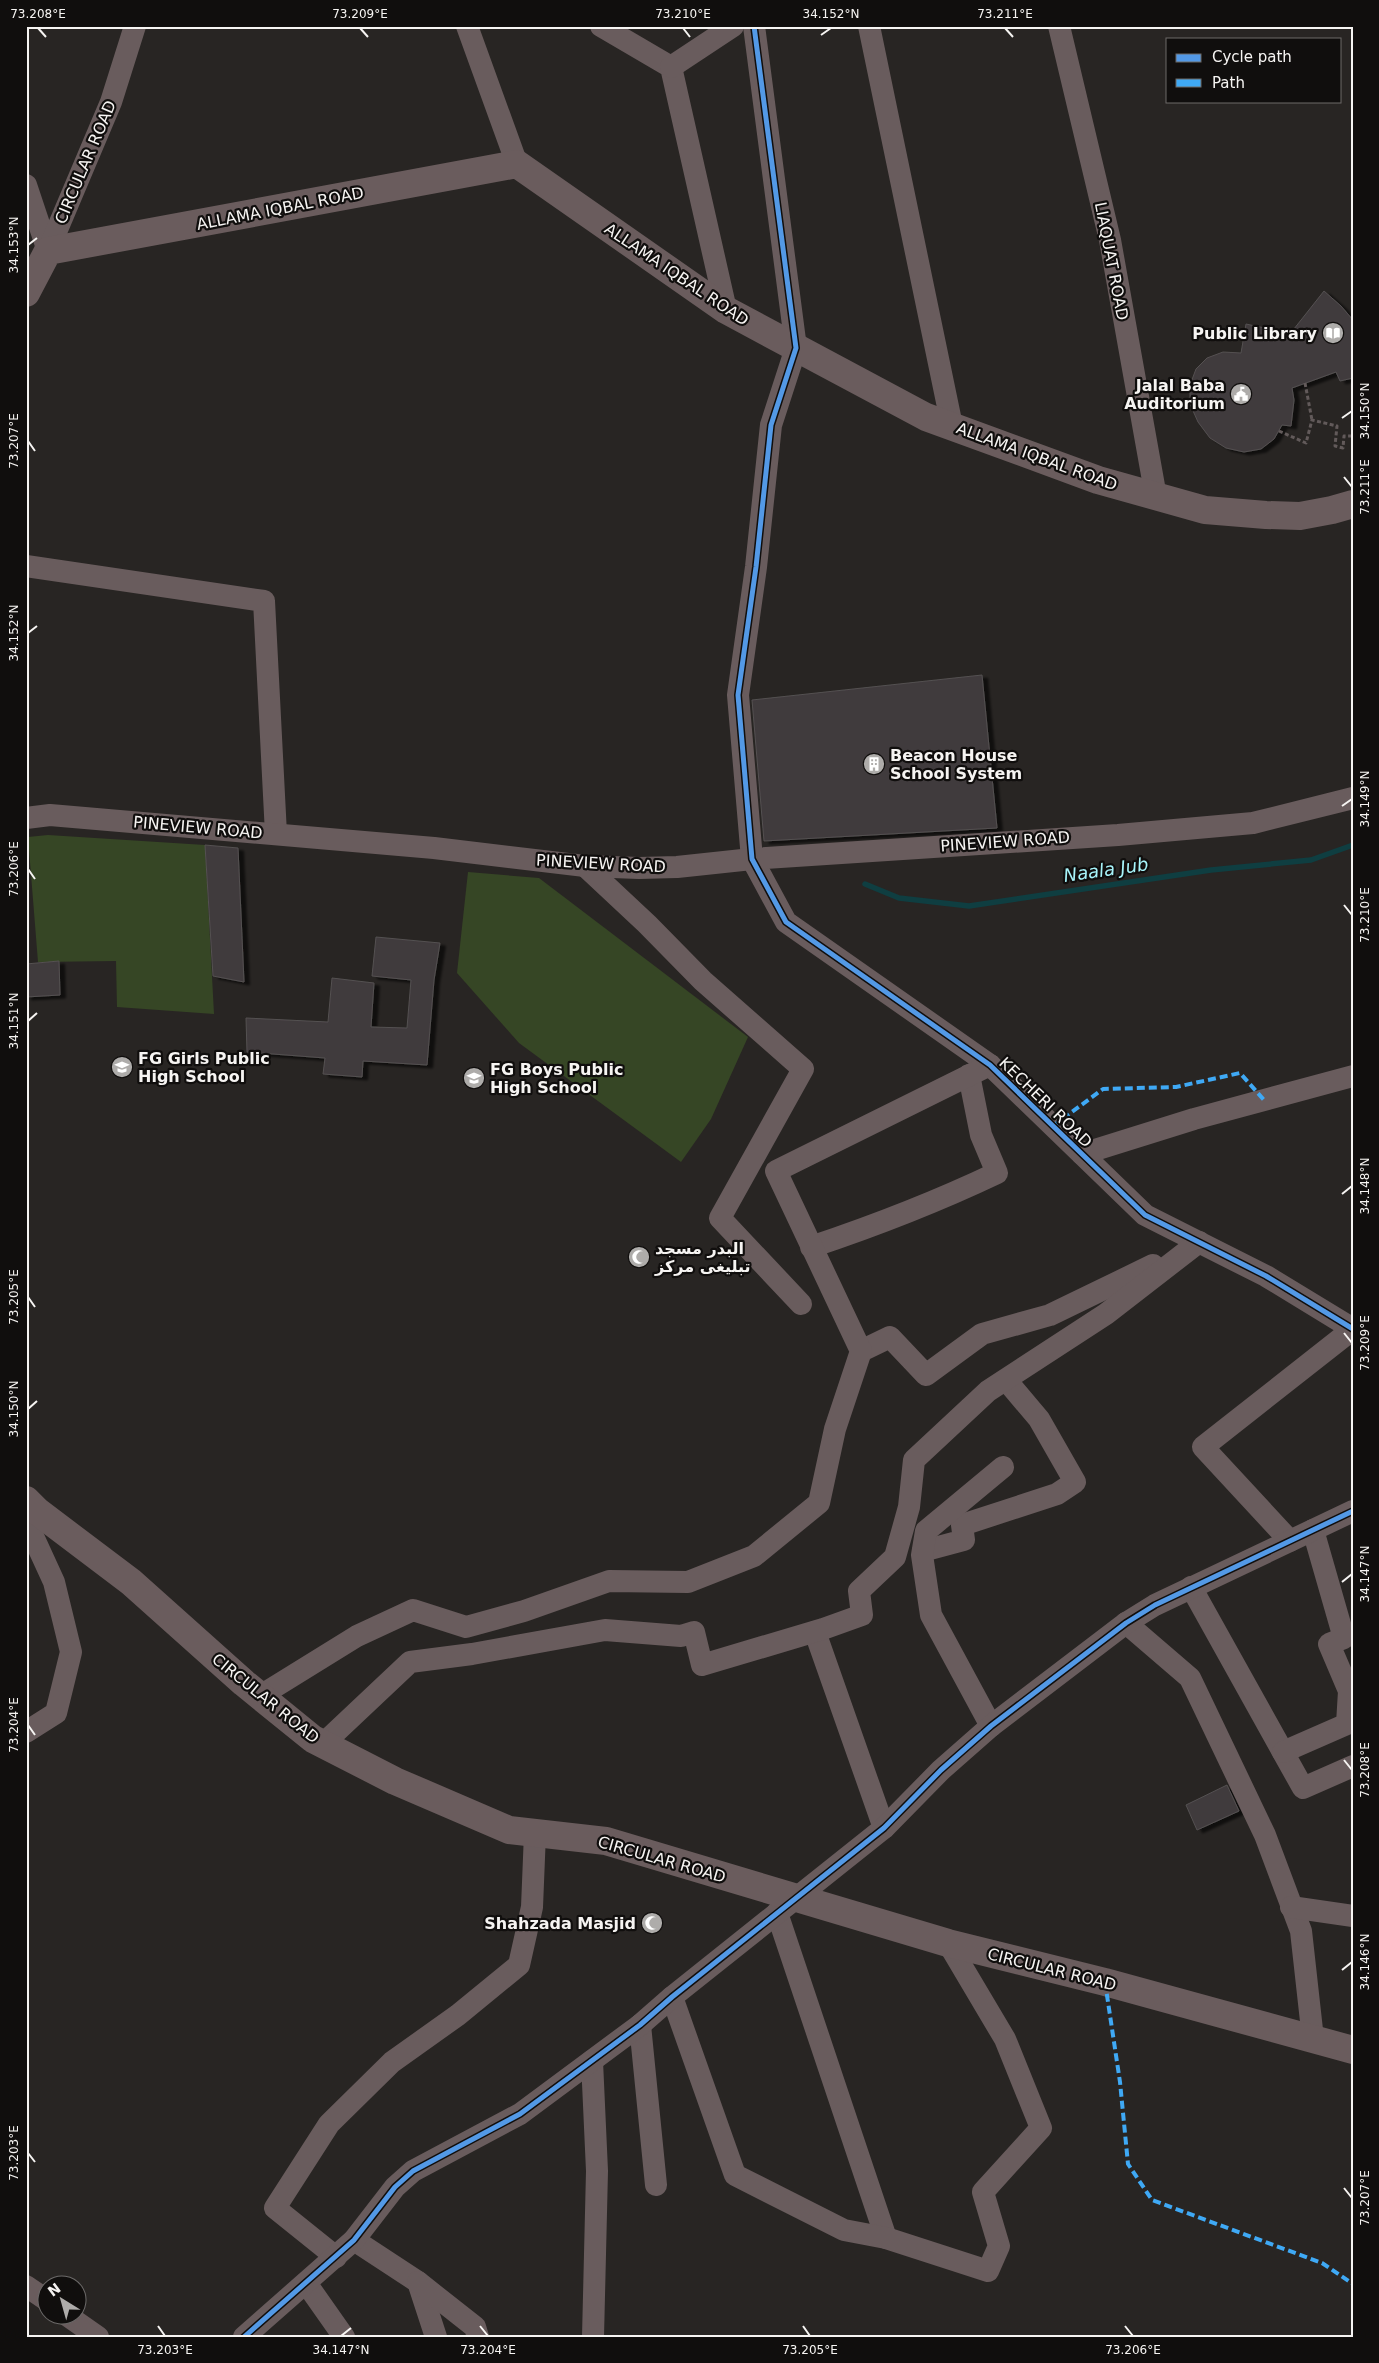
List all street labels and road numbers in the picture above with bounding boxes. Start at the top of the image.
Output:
street label: CIRCULAR ROAD [51,98,120,227]
street label: ALLAMA IQBAL ROAD [195,183,365,234]
street label: LIAQUAT ROAD [1091,200,1132,322]
street label: ALLAMA IQBAL ROAD [601,219,752,330]
street label: ALLAMA IQBAL ROAD [954,418,1120,494]
street label: PINEVIEW ROAD [132,812,263,843]
street label: PINEVIEW ROAD [940,827,1070,856]
street label: PINEVIEW ROAD [536,851,666,876]
street label: KECHERI ROAD [995,1053,1096,1151]
street label: CIRCULAR ROAD [208,1649,323,1747]
street label: CIRCULAR ROAD [596,1832,728,1887]
street label: CIRCULAR ROAD [985,1944,1118,1995]

